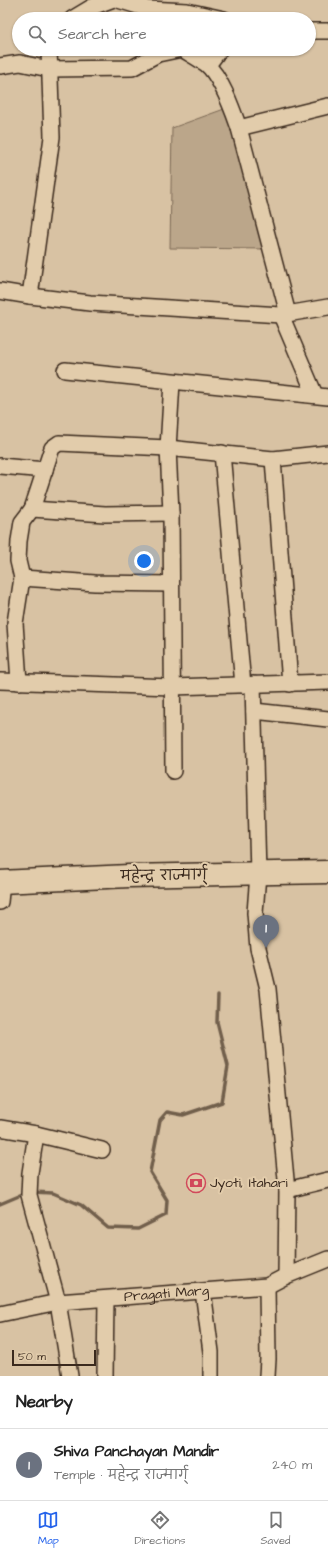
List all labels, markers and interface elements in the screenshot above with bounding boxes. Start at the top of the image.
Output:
search box [12,12,316,56]
icon: search [26,23,48,45]
text: Search here [58,24,147,45]
your location [134,551,154,571]
street label: महेन्द्र राज्मार्ग् [120,861,209,887]
pin: 1 [253,915,279,948]
bank icon: Jyoti, Itahari [185,1172,207,1194]
place label: Jyoti, Itahari [210,1173,288,1193]
street label: Pragati Marg [123,1280,210,1307]
scale bar [12,1348,96,1367]
text: 50 m [18,1349,46,1364]
text: Nearby [16,1390,73,1414]
text: Shiva Panchayan Mandir [54,1441,219,1462]
text: 1 [28,1456,30,1474]
text: 240 m [272,1456,312,1474]
text: Temple · महेन्द्र राज्मार्ग् [54,1466,188,1484]
tab: Map [37,1509,59,1548]
tab: Directions [134,1509,186,1548]
tab: Saved [261,1509,291,1548]

